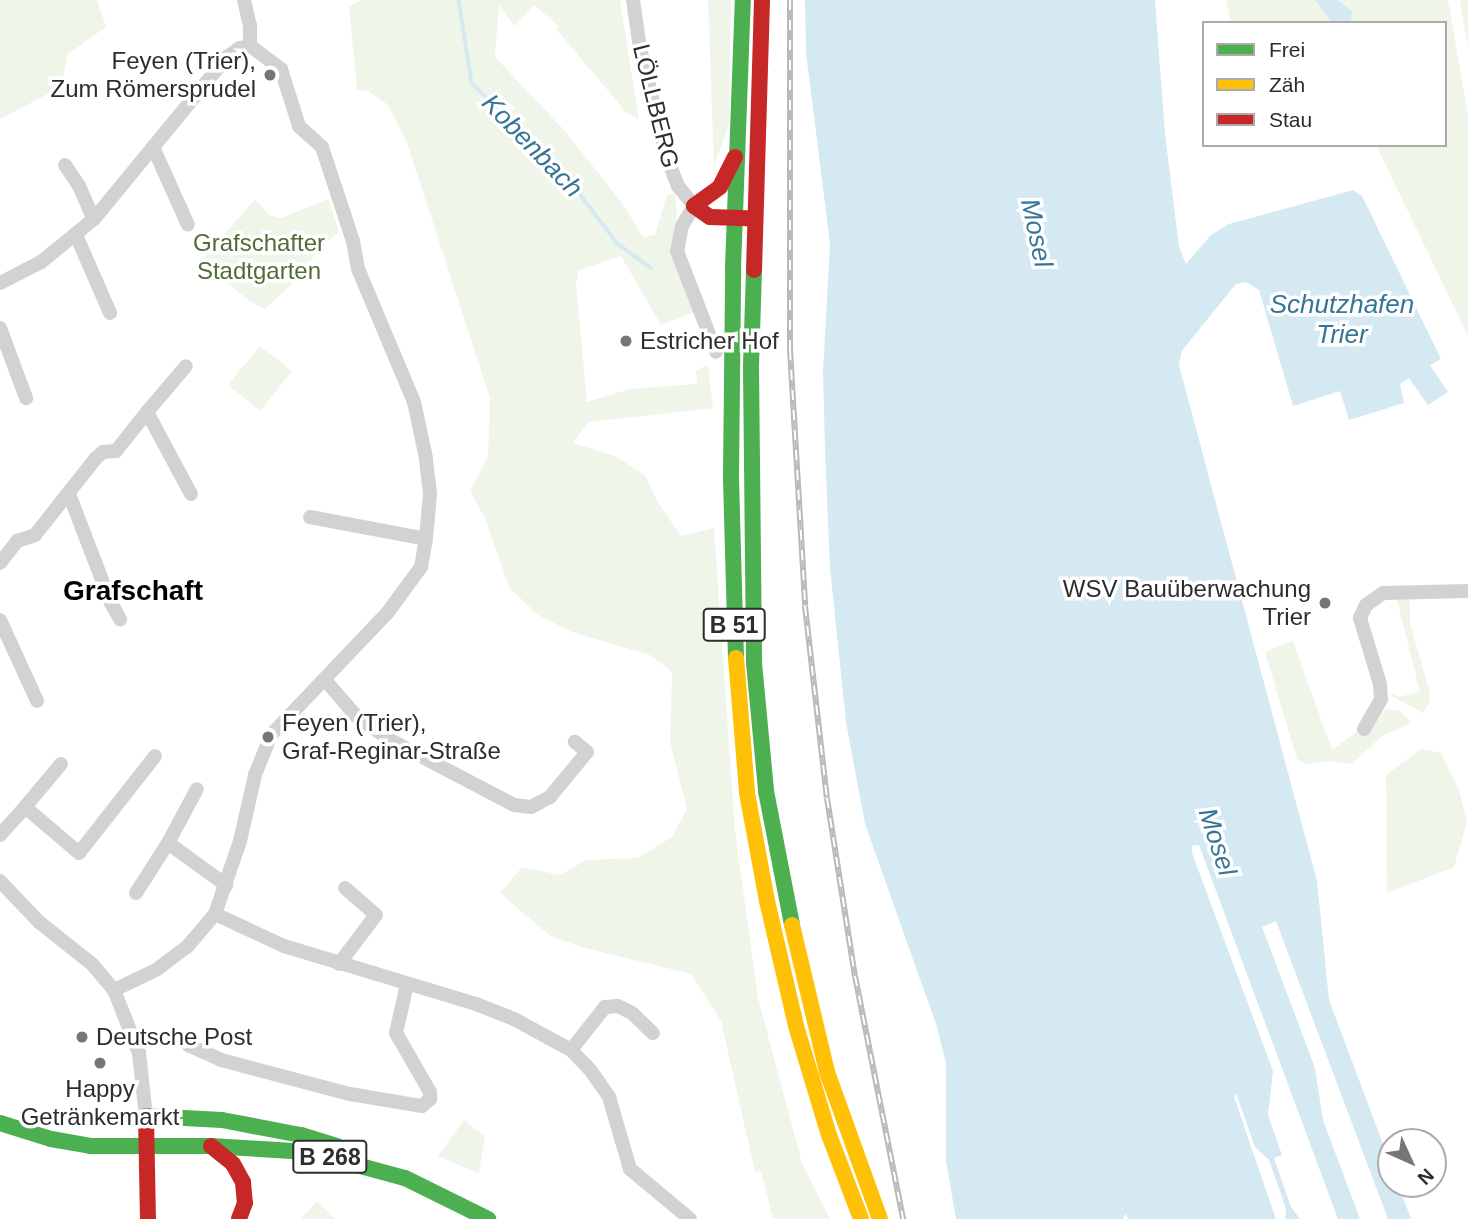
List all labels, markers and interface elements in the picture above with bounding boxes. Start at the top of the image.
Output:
legend [1202,21,1447,147]
text: Frei [1269,38,1305,61]
street label: LÖLLBERG [627,41,685,171]
place label: Feyen (Trier), Zum Römersprudel [51,47,256,103]
marker: Feyen (Trier), Zum Römersprudel [262,67,278,83]
text: Zäh [1269,73,1305,96]
water label: Kobenbach [475,88,589,204]
text: Stau [1269,108,1312,131]
water label: Mosel [1014,196,1058,270]
park label: Grafschafter Stadtgarten [193,229,325,285]
water label: Schutzhafen Trier [1270,289,1414,350]
place label: Estricher Hof [640,327,779,355]
marker: Estricher Hof [618,333,634,349]
district label: Grafschaft [63,574,203,608]
place label: WSV Bauüberwachung Trier [1063,575,1311,631]
marker: WSV Bauüberwachung Trier [1317,595,1333,611]
road number: B 51 [702,606,766,645]
place label: Feyen (Trier), Graf-Reginar-Straße [282,709,501,765]
marker: Feyen (Trier), Graf-Reginar-Straße [260,729,276,745]
water label: Mosel [1191,804,1243,880]
place label: Deutsche Post [96,1023,252,1051]
marker: Deutsche Post [74,1029,90,1045]
marker: Happy Getränkemarkt [92,1055,108,1071]
place label: Happy Getränkemarkt [21,1075,179,1131]
north arrow [1377,1128,1447,1198]
road number: B 268 [292,1138,368,1176]
text: N [1414,1165,1438,1189]

